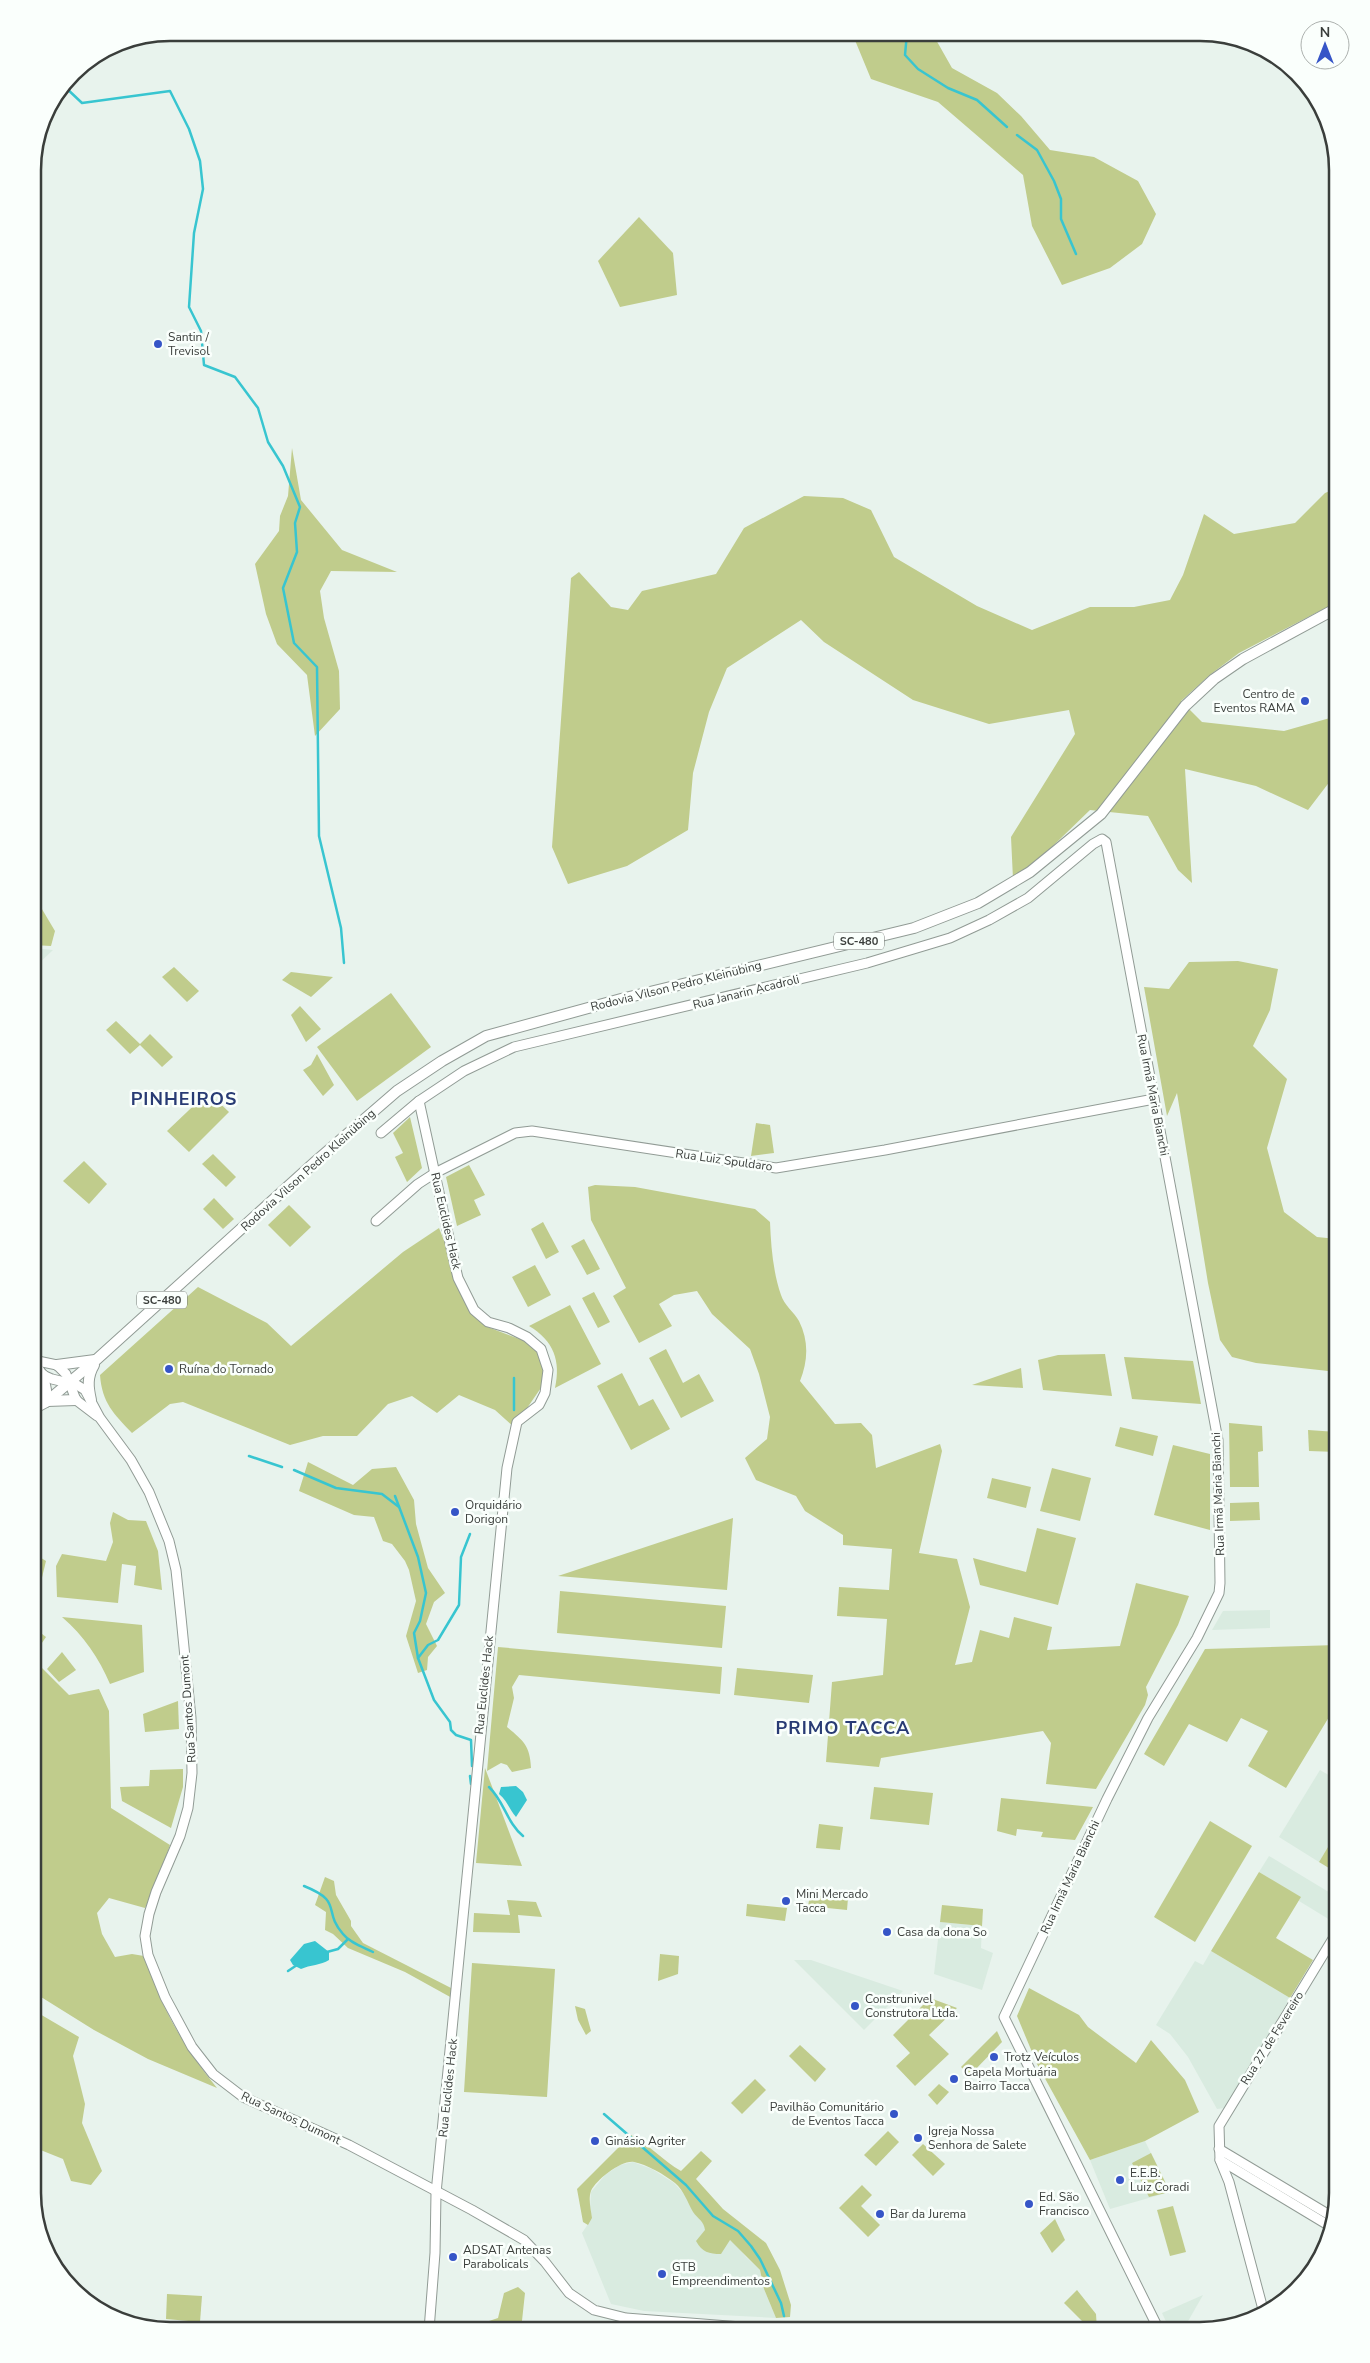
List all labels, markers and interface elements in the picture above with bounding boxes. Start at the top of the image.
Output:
north arrow [1300,20,1350,70]
text: N [1320,23,1330,42]
place label: Santin / Trevisol [168,329,210,359]
marker: Santin / Trevisol [152,338,164,350]
place label: Centro de Eventos RAMA [1214,686,1295,716]
marker: Centro de Eventos RAMA [1299,695,1311,707]
road number: SC-480 [834,932,884,949]
street label: Rodovia Vilson Pedro Kleinübing [589,957,763,1015]
street label: Rua Janarin Acadroli [691,971,801,1013]
street label: Rua Irmã Maria Bianchi [1133,1033,1173,1157]
district label: PINHEIROS [131,1087,237,1111]
street label: Rodovia Vilson Pedro Kleinübing [237,1105,379,1235]
street label: Rua Luiz Spuldaro [675,1145,774,1175]
street label: Rua Euclides Hack [427,1171,465,1272]
road number: SC-480 [137,1292,187,1308]
place label: Ruína do Tornado [179,1361,274,1377]
marker: Ruína do Tornado [163,1363,175,1375]
street label: Rua Irmã Maria Bianchi [1208,1432,1228,1556]
place label: Orquidário Dorigon [465,1497,522,1527]
marker: Orquidário Dorigon [449,1506,461,1518]
street label: Rua Euclides Hack [471,1634,497,1735]
street label: Rua Santos Dumont [176,1654,200,1763]
district label: PRIMO TACCA [776,1716,910,1740]
street label: Rua Irmã Maria Bianchi [1037,1818,1103,1936]
place label: Mini Mercado Tacca [796,1886,868,1916]
marker: Mini Mercado Tacca [780,1895,792,1907]
place label: Casa da dona So [897,1924,987,1940]
marker: Casa da dona So [881,1926,893,1938]
street label: Rua 27 de Fevereiro [1237,1988,1307,2088]
place label: Construnivel Construtora Ltda. [865,1991,958,2021]
marker: Construnivel Construtora Ltda. [849,2000,861,2012]
street label: Rua Euclides Hack [435,2037,461,2138]
place label: Trotz Veículos [1004,2049,1079,2065]
marker: Trotz Veículos [988,2051,1000,2063]
place label: Capela Mortuária Bairro Tacca [964,2064,1057,2094]
marker: Capela Mortuária Bairro Tacca [948,2073,960,2085]
street label: Rua Santos Dumont [239,2088,344,2148]
place label: Pavilhão Comunitário de Eventos Tacca [770,2099,884,2129]
marker: Pavilhão Comunitário de Eventos Tacca [888,2108,900,2120]
place label: Igreja Nossa Senhora de Salete [928,2123,1026,2153]
marker: Igreja Nossa Senhora de Salete [912,2132,924,2144]
place label: Ginásio Agriter [605,2133,686,2149]
marker: Ginásio Agriter [589,2135,601,2147]
place label: E.E.B. Luiz Coradi [1130,2165,1189,2195]
marker: E.E.B. Luiz Coradi [1114,2174,1126,2186]
place label: Ed. São Francisco [1039,2189,1089,2219]
marker: Ed. São Francisco [1023,2198,1035,2210]
place label: Bar da Jurema [890,2206,966,2222]
marker: Bar da Jurema [874,2208,886,2220]
place label: ADSAT Antenas Parabolicals [463,2242,551,2272]
marker: ADSAT Antenas Parabolicals [447,2251,459,2263]
place label: GTB Empreendimentos [672,2259,770,2289]
marker: GTB Empreendimentos [656,2268,668,2280]

